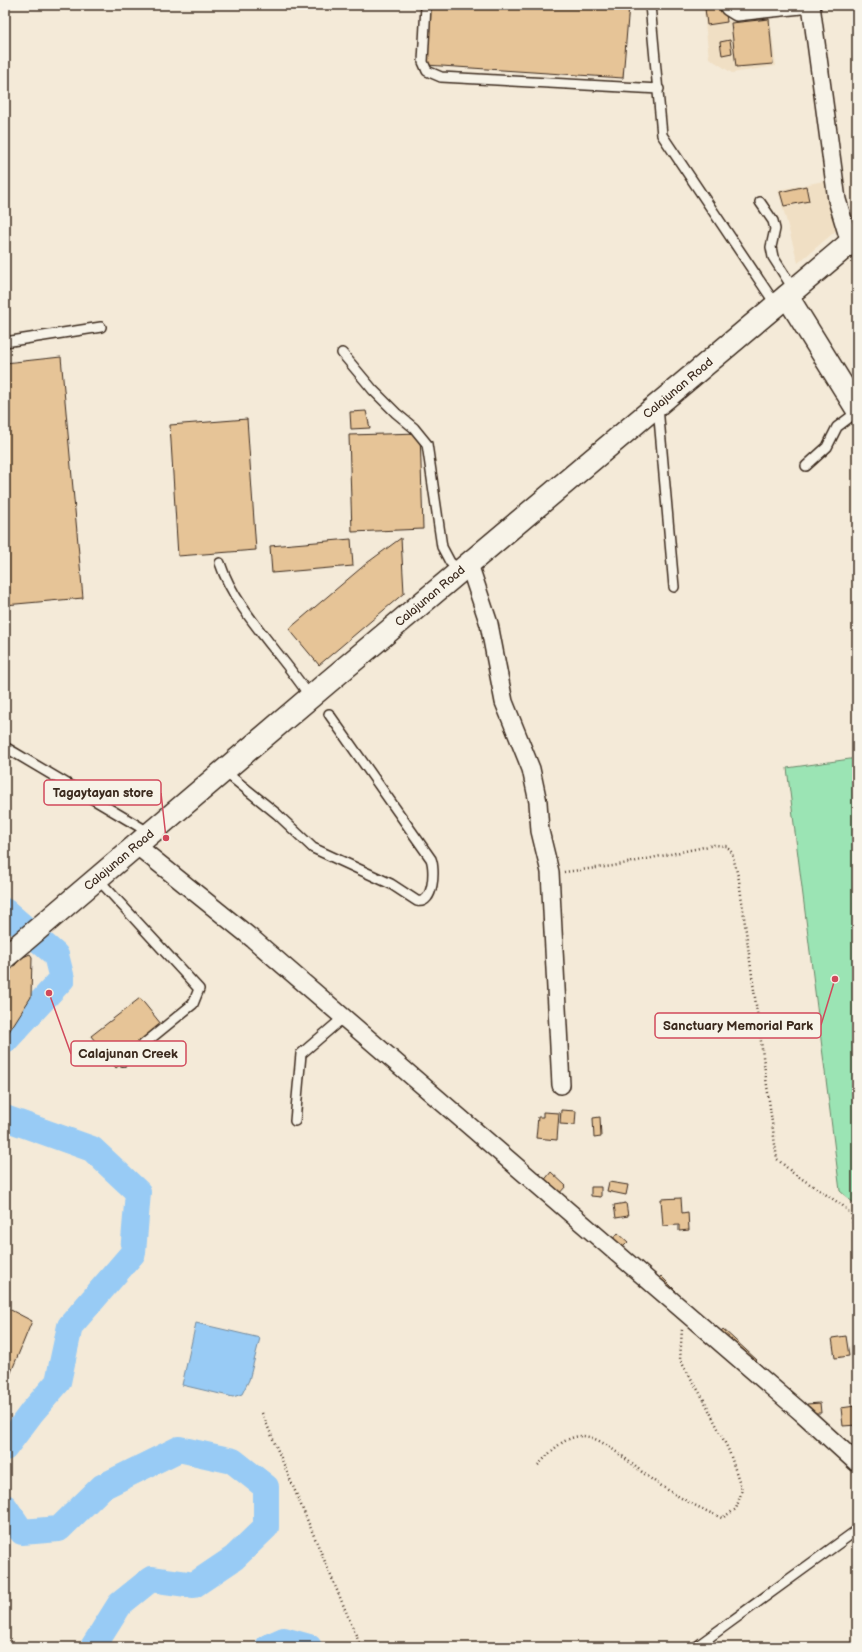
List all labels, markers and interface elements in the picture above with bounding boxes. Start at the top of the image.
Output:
street label: Calajunan Road [640,355,716,422]
street label: Calajunan Road [392,563,468,630]
callout: Tagaytayan store [44,780,161,805]
text: Tagaytayan store [53,785,154,801]
street label: Calajunan Road [81,827,157,894]
callout: Sanctuary Memorial Park [655,1013,821,1038]
text: Sanctuary Memorial Park [663,1018,813,1034]
callout: Calajunan Creek [71,1041,186,1066]
text: Calajunan Creek [78,1046,178,1062]

